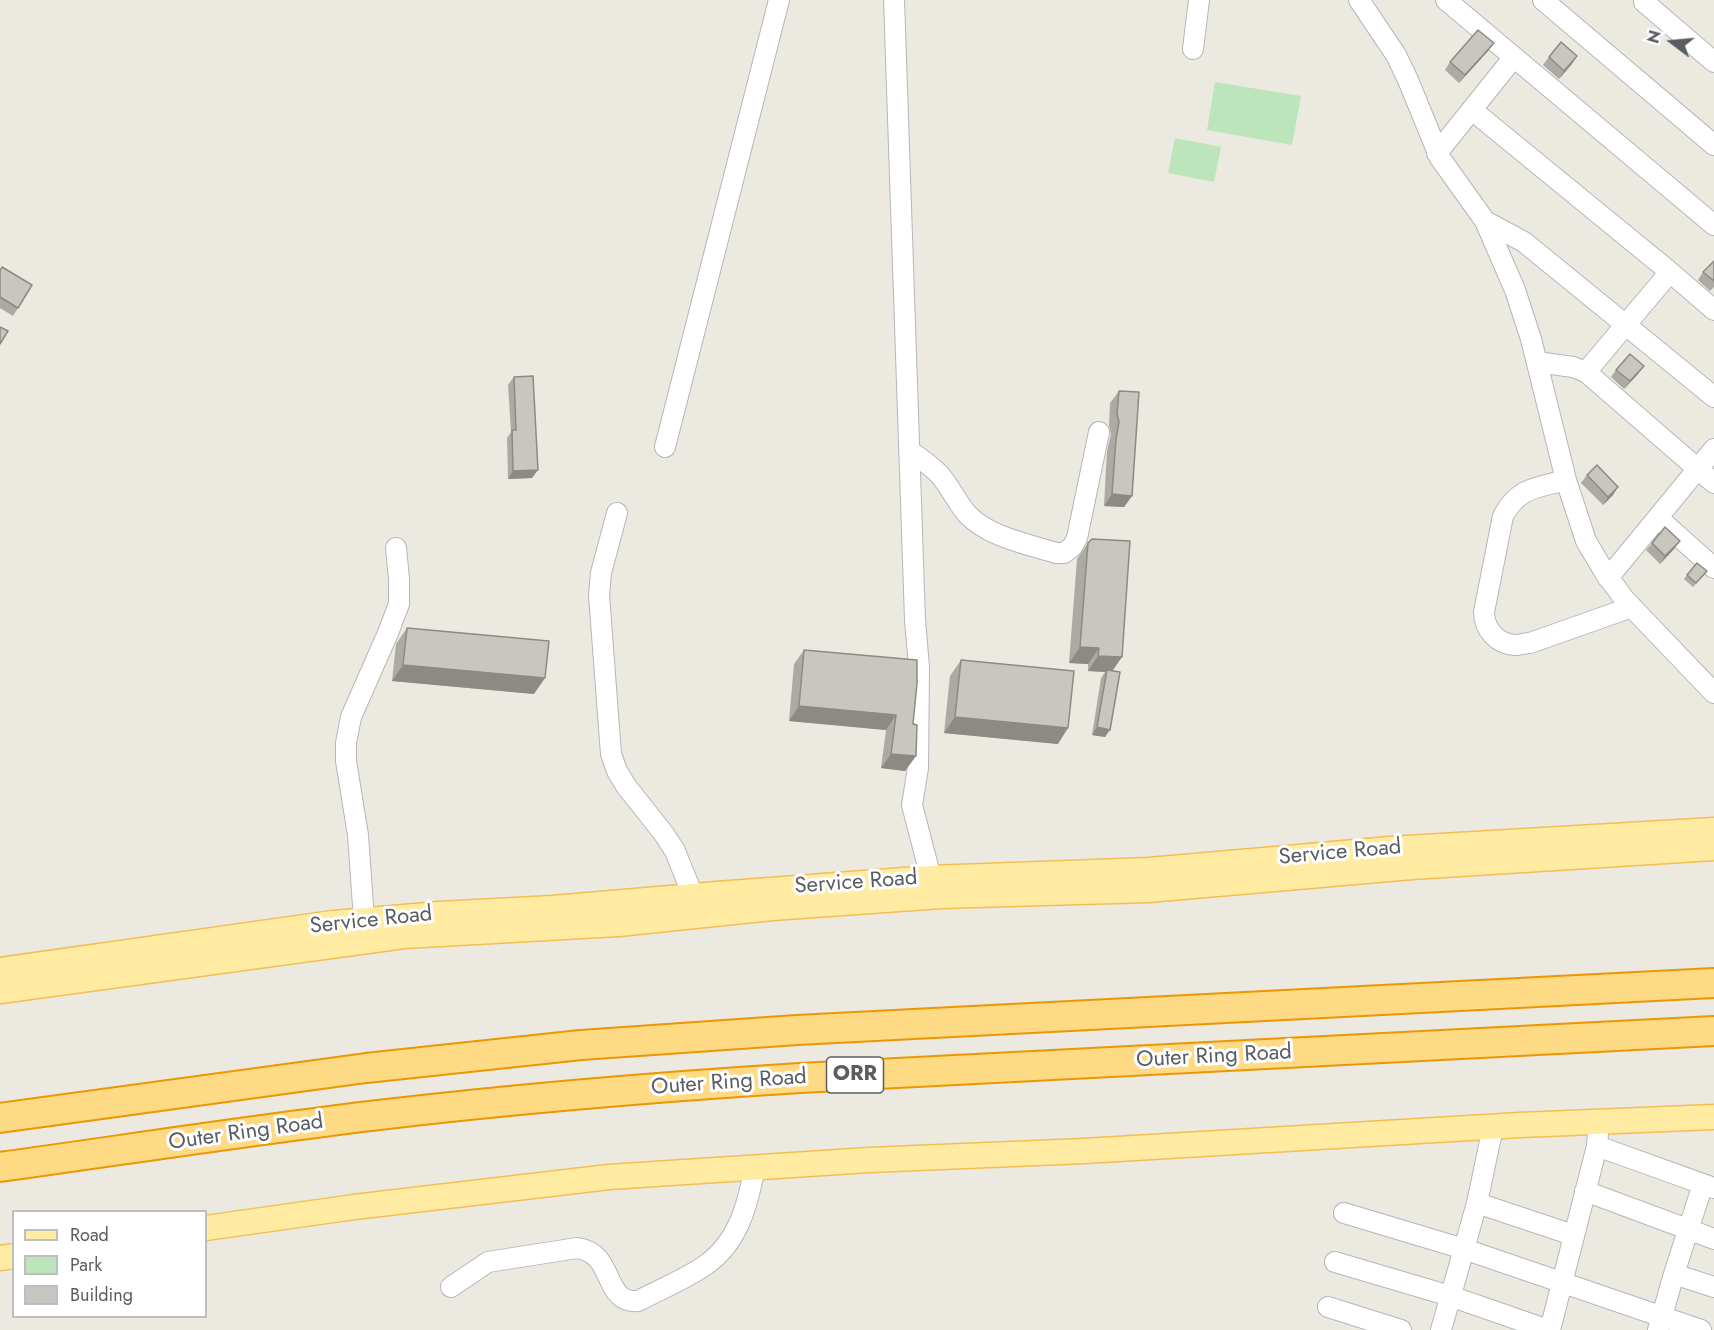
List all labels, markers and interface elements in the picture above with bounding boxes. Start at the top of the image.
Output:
north arrow [1642,12,1702,72]
text: N [1641,28,1667,46]
street label: Service Road [1278,834,1402,872]
street label: Service Road [794,866,918,900]
street label: Service Road [309,901,433,941]
street label: Outer Ring Road [1135,1040,1293,1074]
road number: ORR [826,1057,884,1093]
street label: Outer Ring Road [650,1064,808,1102]
street label: Outer Ring Road [167,1109,325,1157]
legend [12,1210,207,1318]
text: Road [70,1222,109,1248]
text: Park [70,1252,102,1278]
text: Building [70,1282,133,1308]

